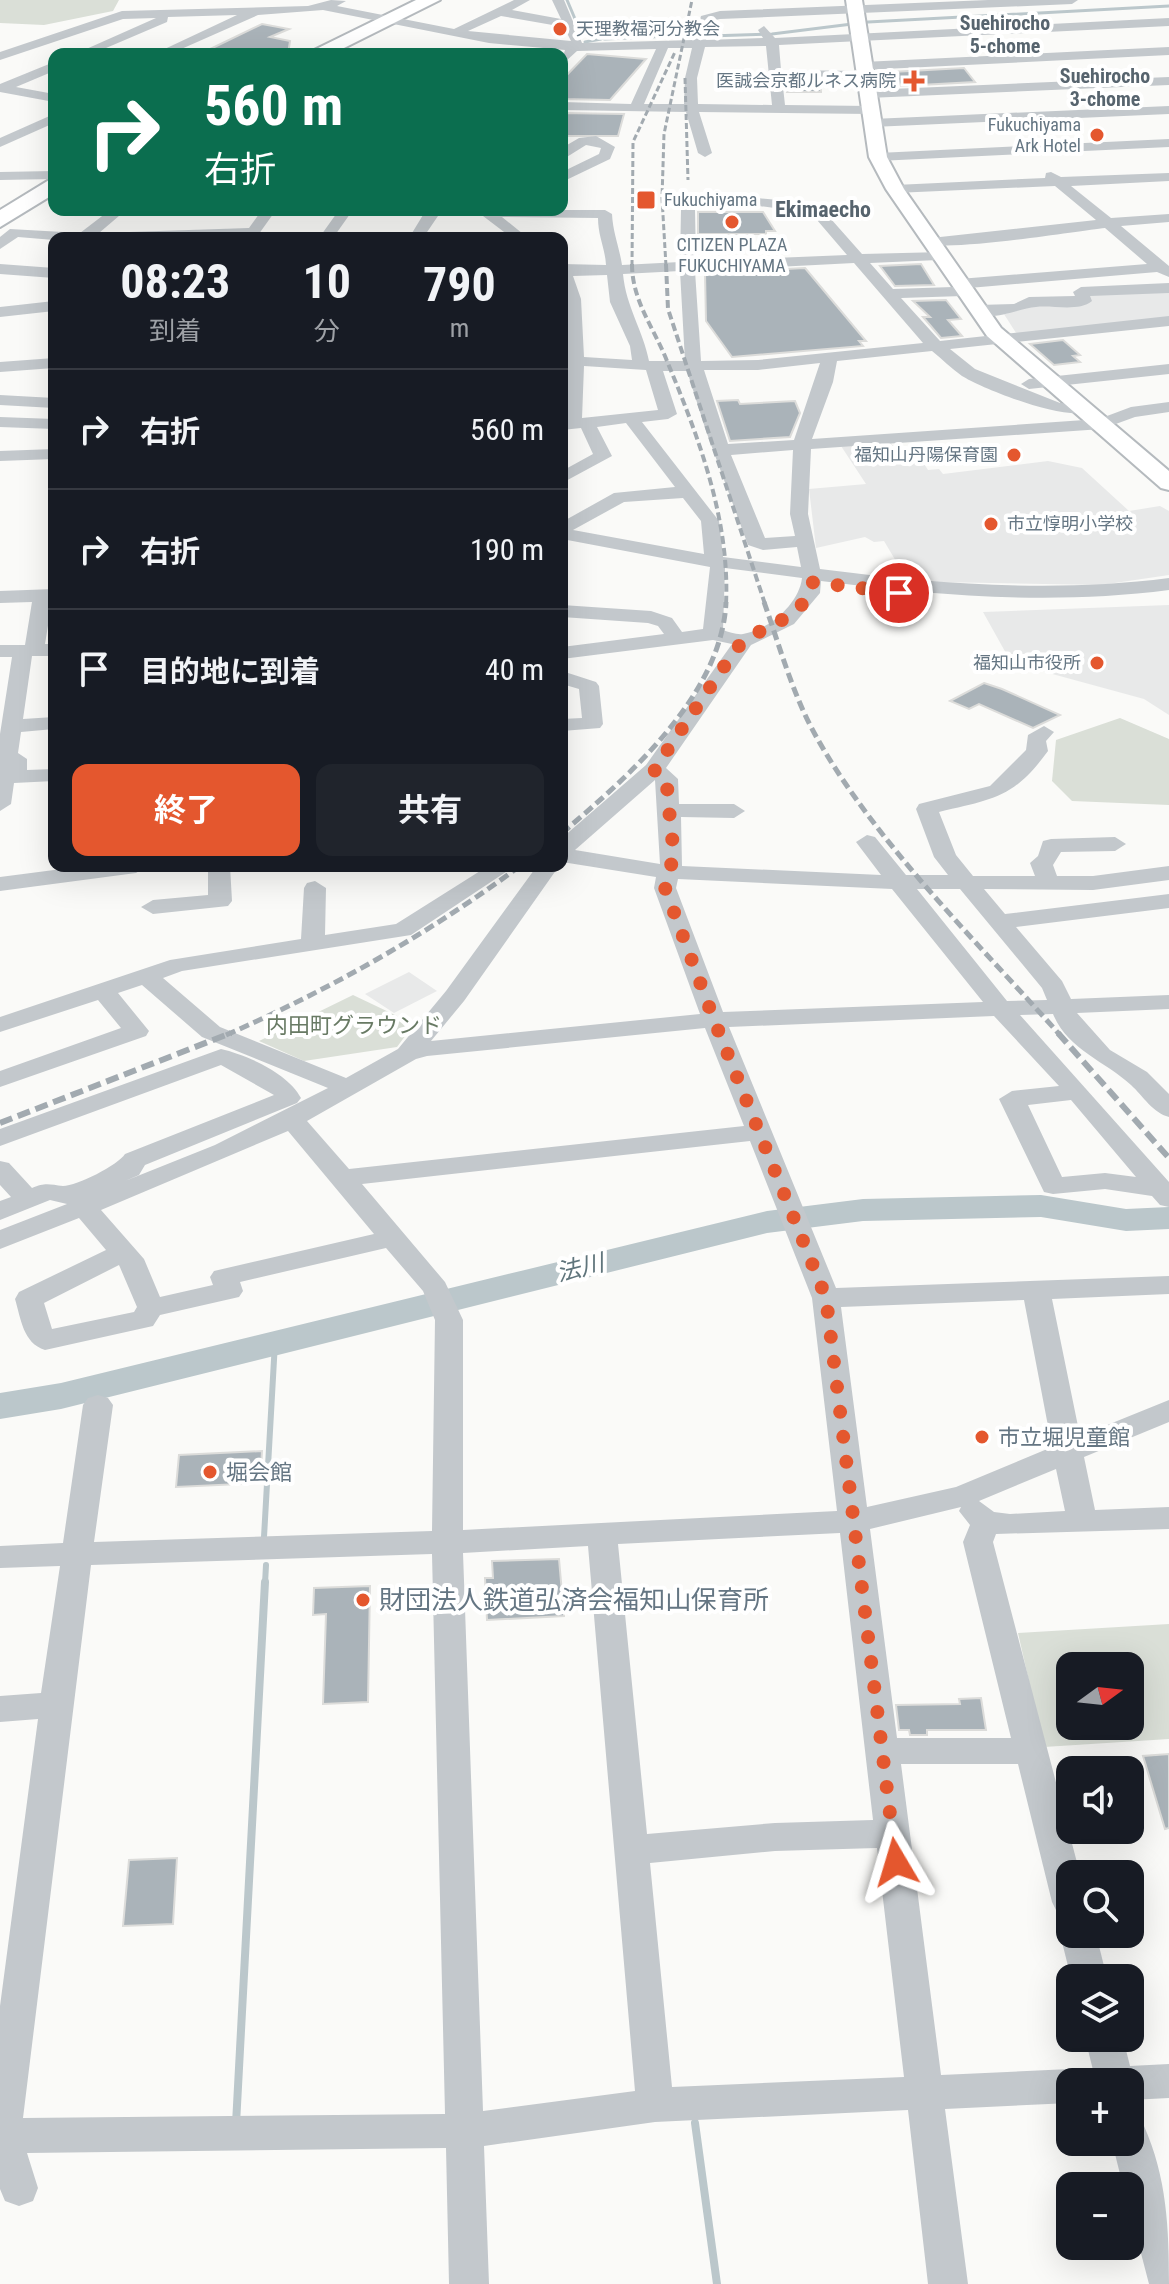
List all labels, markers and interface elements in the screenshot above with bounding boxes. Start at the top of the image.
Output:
district label: Suehirocho 5-chome [960,11,1050,58]
place label: 天理教福河分教会 [576,18,720,39]
marker: 天理教福河分教会 [551,20,569,38]
district label: Suehirocho 3-chome [1060,64,1150,111]
place label: 医誠会京都ルネス病院 [716,70,896,91]
marker: 医誠会京都ルネス病院 [903,70,925,92]
text: 560 m [204,73,343,139]
icon: right [72,80,176,184]
place label: Fukuchiyama Ark Hotel [988,114,1081,156]
marker: Fukuchiyama Ark Hotel [1088,126,1106,144]
text: 右折 [204,149,276,191]
marker: Fukuchiyama [635,189,657,211]
place label: Fukuchiyama [664,189,757,210]
district label: Ekimaecho [775,197,871,222]
marker: CITIZEN PLAZA FUKUCHIYAMA [723,213,741,231]
place label: CITIZEN PLAZA FUKUCHIYAMA [677,234,788,276]
text: 08:23 [120,253,230,310]
text: 10 [302,253,351,310]
text: 790 [423,256,496,313]
text: m [450,313,469,343]
text: 到着 [149,316,201,346]
text: 分 [314,316,340,346]
icon: right [72,407,116,451]
text: 560 m [470,412,544,447]
text: 右折 [140,414,200,449]
place label: 福知山丹陽保育園 [854,444,998,465]
marker: 福知山丹陽保育園 [1005,446,1023,464]
place label: 市立惇明小学校 [1007,513,1133,534]
marker: 市立惇明小学校 [982,515,1000,533]
icon: right [72,527,116,571]
text: 190 m [470,532,544,567]
text: 右折 [140,534,200,569]
pin [865,559,933,627]
icon: arrive [877,571,921,615]
icon: arrive [72,647,116,691]
text: 40 m [485,652,544,687]
place label: 福知山市役所 [973,652,1081,673]
text: 目的地に到着 [140,654,320,689]
marker: 福知山市役所 [1088,654,1106,672]
button: 終了 [72,764,300,856]
button: 共有 [316,764,544,856]
park label: 内田町グラウンド [266,1013,442,1038]
water label: 法川 [553,1248,610,1287]
place label: 市立堀児童館 [998,1425,1130,1450]
marker: 市立堀児童館 [973,1428,991,1446]
place label: 堀会館 [226,1460,292,1485]
marker: 堀会館 [201,1463,219,1481]
place label: 財団法人鉄道弘済会福知山保育所 [379,1585,769,1615]
marker: 財団法人鉄道弘済会福知山保育所 [354,1591,372,1609]
north arrow [1056,1652,1144,1740]
map controls [1056,1652,1144,2260]
button: sound [1056,1756,1144,1844]
position arrow [854,1820,938,1904]
button: search [1056,1860,1144,1948]
button: layers [1056,1964,1144,2052]
button: + [1056,2068,1144,2156]
button: − [1056,2172,1144,2260]

